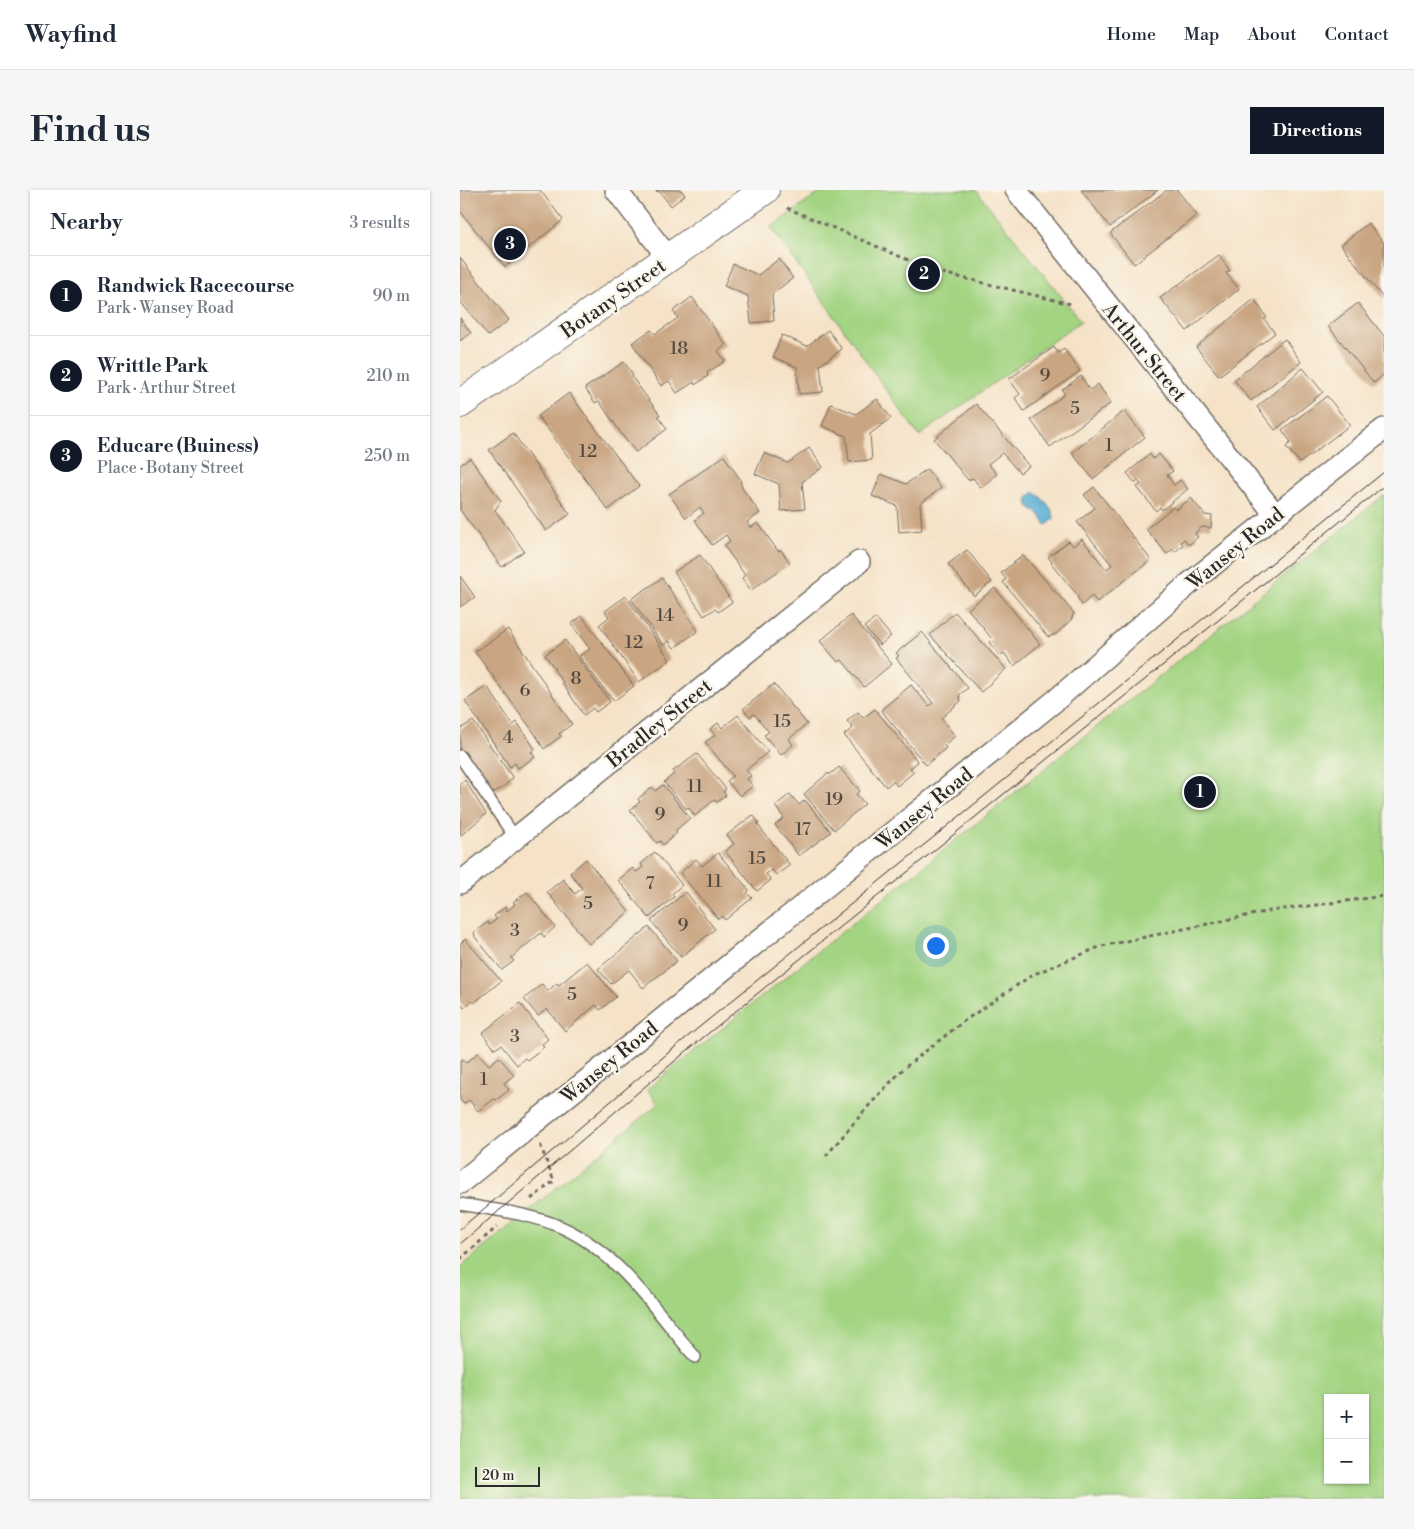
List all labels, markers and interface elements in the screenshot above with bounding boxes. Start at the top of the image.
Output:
text: Wayfind [25,20,117,50]
text: Home [1107,23,1156,46]
text: Map [1184,23,1220,46]
text: About [1248,23,1297,46]
text: Contact [1325,23,1389,46]
button: Directions [1250,107,1384,154]
text: Find us [30,109,150,152]
text: Nearby [50,210,123,236]
text: 3 results [349,213,410,233]
pin: 3 [494,225,526,263]
street label: Botany Street [556,254,671,345]
pin: 2 [908,255,940,293]
text: Randwick Racecourse [97,274,295,298]
text: 1 [62,286,70,306]
text: 90 m [372,286,410,306]
street label: Arthur Street [1096,297,1192,408]
text: Park · Wansey Road [97,298,234,318]
house number: 18 [670,337,688,360]
text: Writtle Park [97,354,209,378]
house number: 9 [1040,364,1051,387]
text: 2 [61,366,71,386]
text: 210 m [366,366,410,386]
text: Park · Arthur Street [97,378,236,398]
house number: 5 [1070,397,1080,420]
text: Educare (Buiness) [97,434,259,458]
house number: 1 [1105,434,1113,457]
house number: 12 [579,440,597,463]
text: 3 [61,446,71,466]
text: 250 m [364,446,410,466]
text: Place · Botany Street [97,458,244,478]
street label: Wansey Road [1181,502,1290,597]
house number: 14 [656,604,674,627]
house number: 12 [625,631,643,654]
house number: 8 [570,667,582,690]
street label: Bradley Street [601,674,718,775]
house number: 6 [520,679,531,702]
house number: 15 [773,710,791,733]
house number: 4 [503,726,514,749]
street label: Wansey Road [870,762,979,857]
pin: 1 [1184,773,1216,811]
house number: 11 [687,775,703,798]
house number: 19 [825,788,843,811]
house number: 9 [655,803,666,826]
house number: 17 [795,818,811,841]
house number: 15 [748,847,766,870]
house number: 11 [706,870,722,893]
house number: 7 [645,872,655,895]
house number: 5 [583,892,593,915]
house number: 9 [678,914,689,937]
house number: 3 [510,919,520,942]
your location [923,933,949,959]
house number: 5 [567,983,577,1006]
street label: Wansey Road [555,1016,664,1111]
house number: 3 [510,1025,520,1048]
house number: 1 [480,1068,488,1091]
map controls [1324,1394,1369,1484]
button: + [1324,1394,1369,1439]
button: − [1324,1439,1369,1484]
scale bar [475,1464,540,1487]
text: 20 m [482,1467,514,1485]

